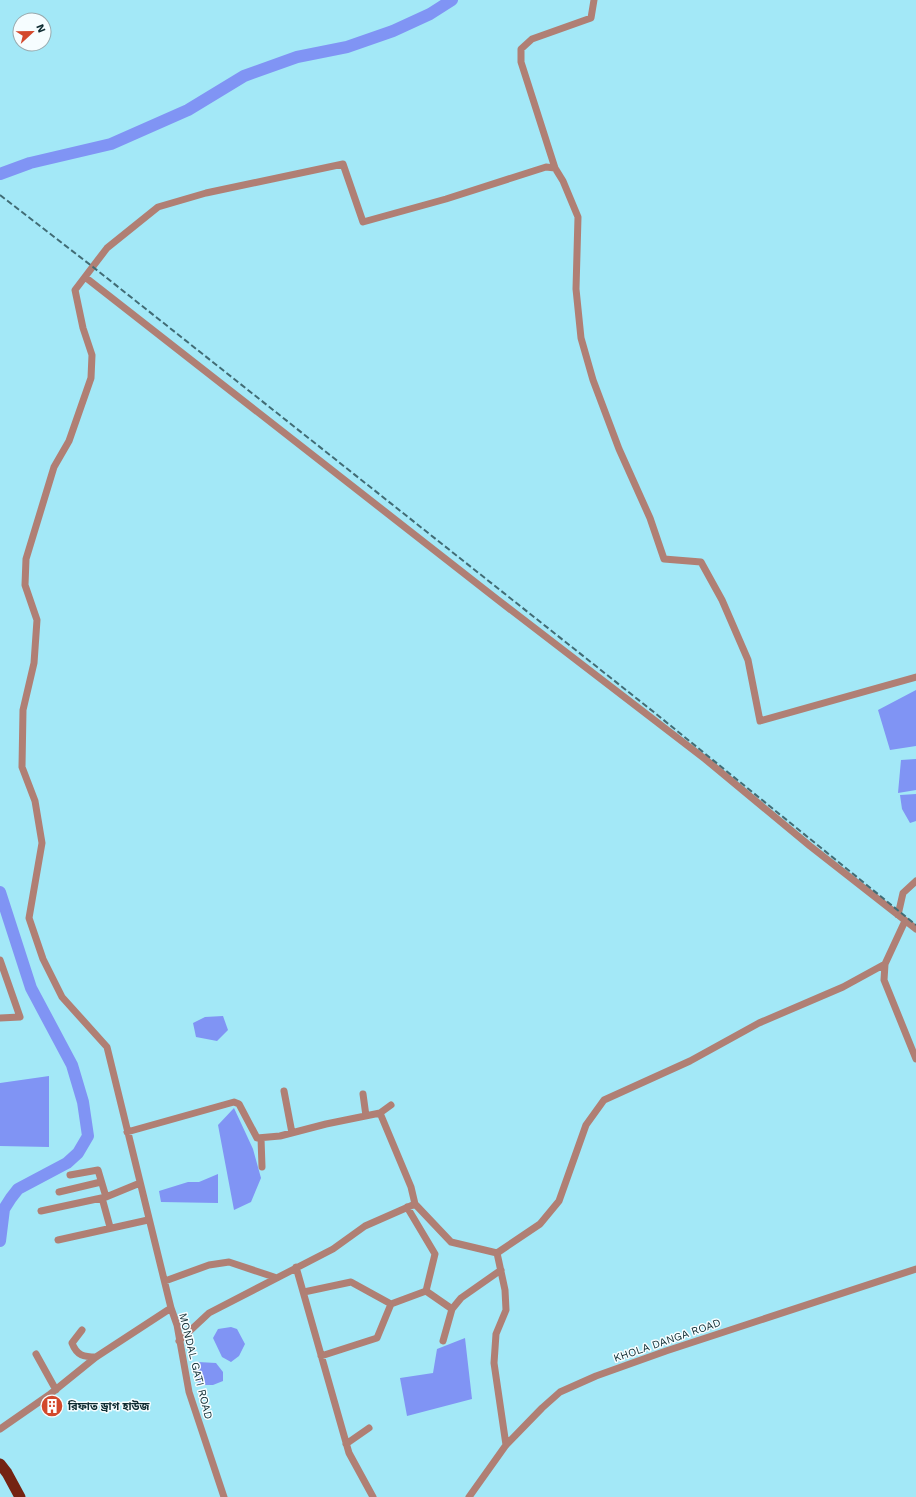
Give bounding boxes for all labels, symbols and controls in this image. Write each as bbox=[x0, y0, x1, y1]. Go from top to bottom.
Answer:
north arrow bbox=[12, 12, 52, 52]
text: N bbox=[33, 22, 48, 35]
street label: MONDAL GATI ROAD bbox=[176, 1312, 215, 1421]
street label: KHOLA DANGA ROAD bbox=[612, 1316, 723, 1365]
building icon: রিফাত ড্রাগ হাউজ bbox=[39, 1393, 65, 1419]
place label: রিফাত ড্রাগ হাউজ bbox=[67, 1400, 150, 1413]

